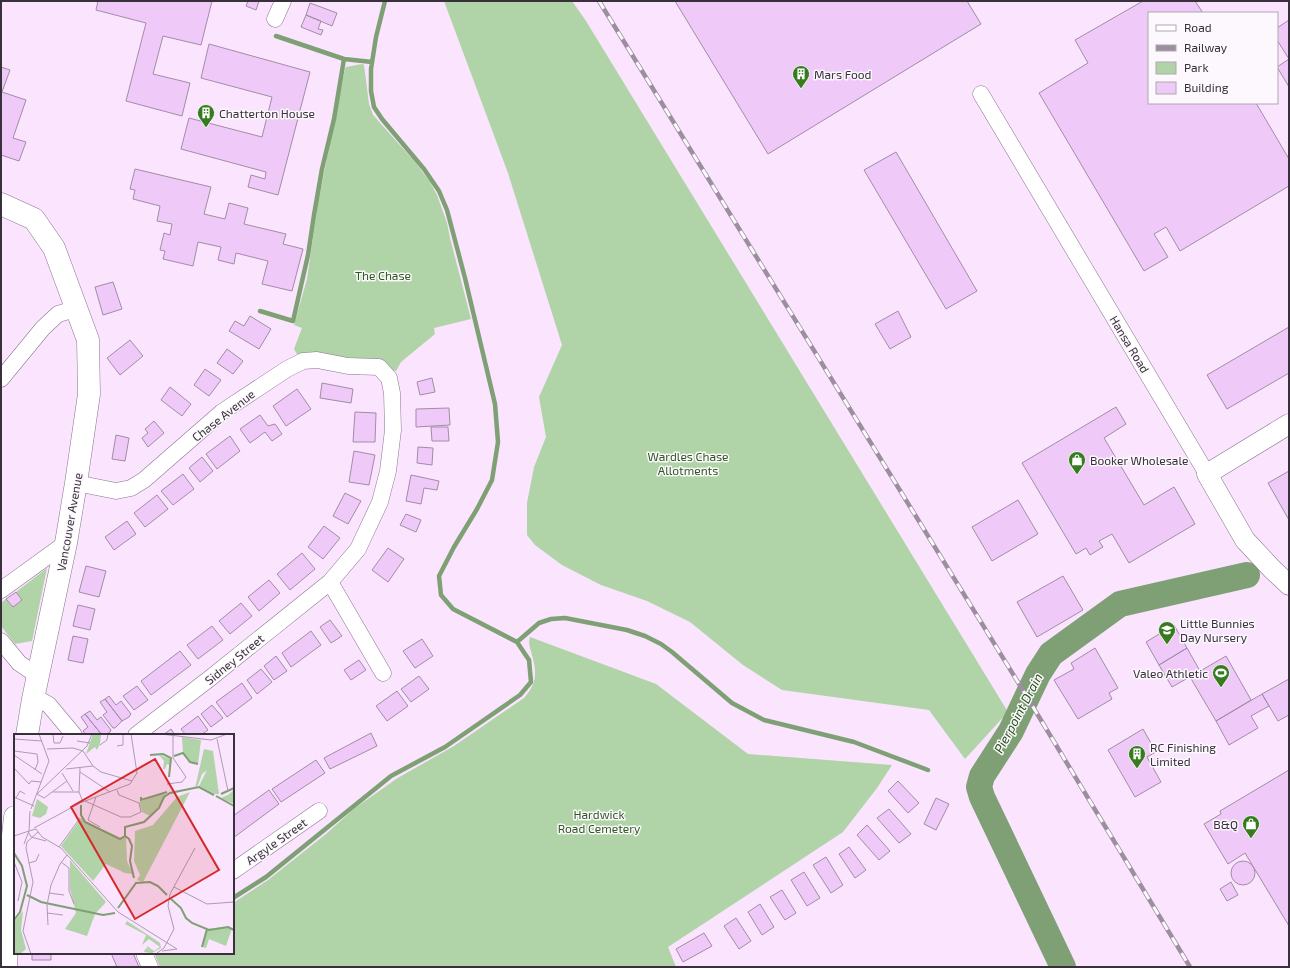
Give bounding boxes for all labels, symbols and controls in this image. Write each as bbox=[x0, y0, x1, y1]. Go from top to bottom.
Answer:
legend bbox=[1148, 12, 1278, 104]
text: Road bbox=[1184, 20, 1212, 34]
text: Railway bbox=[1184, 40, 1228, 54]
text: Park bbox=[1184, 60, 1209, 74]
building icon: Mars Food bbox=[791, 64, 811, 89]
place label: Mars Food bbox=[814, 67, 871, 81]
text: Building bbox=[1184, 80, 1229, 94]
building icon: Chatterton House bbox=[196, 103, 216, 128]
place label: Chatterton House bbox=[219, 106, 315, 120]
park label: The Chase bbox=[355, 268, 411, 282]
street label: Hansa Road bbox=[1107, 313, 1153, 375]
street label: Chase Avenue bbox=[189, 386, 257, 444]
park label: Wardles Chase Allotments bbox=[647, 449, 729, 477]
shop icon: Booker Wholesale bbox=[1067, 450, 1087, 475]
place label: Booker Wholesale bbox=[1090, 453, 1188, 467]
street label: Vancouver Avenue bbox=[53, 472, 85, 572]
place label: Little Bunnies Day Nursery bbox=[1180, 616, 1255, 644]
school or university icon: Little Bunnies Day Nursery bbox=[1157, 620, 1177, 645]
street label: Sidney Street bbox=[202, 631, 267, 687]
sports icon: Valeo Athletic bbox=[1211, 663, 1231, 688]
place label: Valeo Athletic bbox=[1133, 666, 1208, 680]
water label: Pierpoint Drain bbox=[990, 670, 1046, 756]
inset map bbox=[14, 734, 234, 954]
place label: RC Finishing Limited bbox=[1150, 740, 1216, 768]
building icon: RC Finishing Limited bbox=[1127, 744, 1147, 769]
park label: Hardwick Road Cemetery bbox=[558, 807, 641, 835]
shop icon: B&Q bbox=[1241, 814, 1261, 839]
street label: Argyle Street bbox=[243, 815, 310, 867]
place label: B&Q bbox=[1213, 817, 1238, 832]

